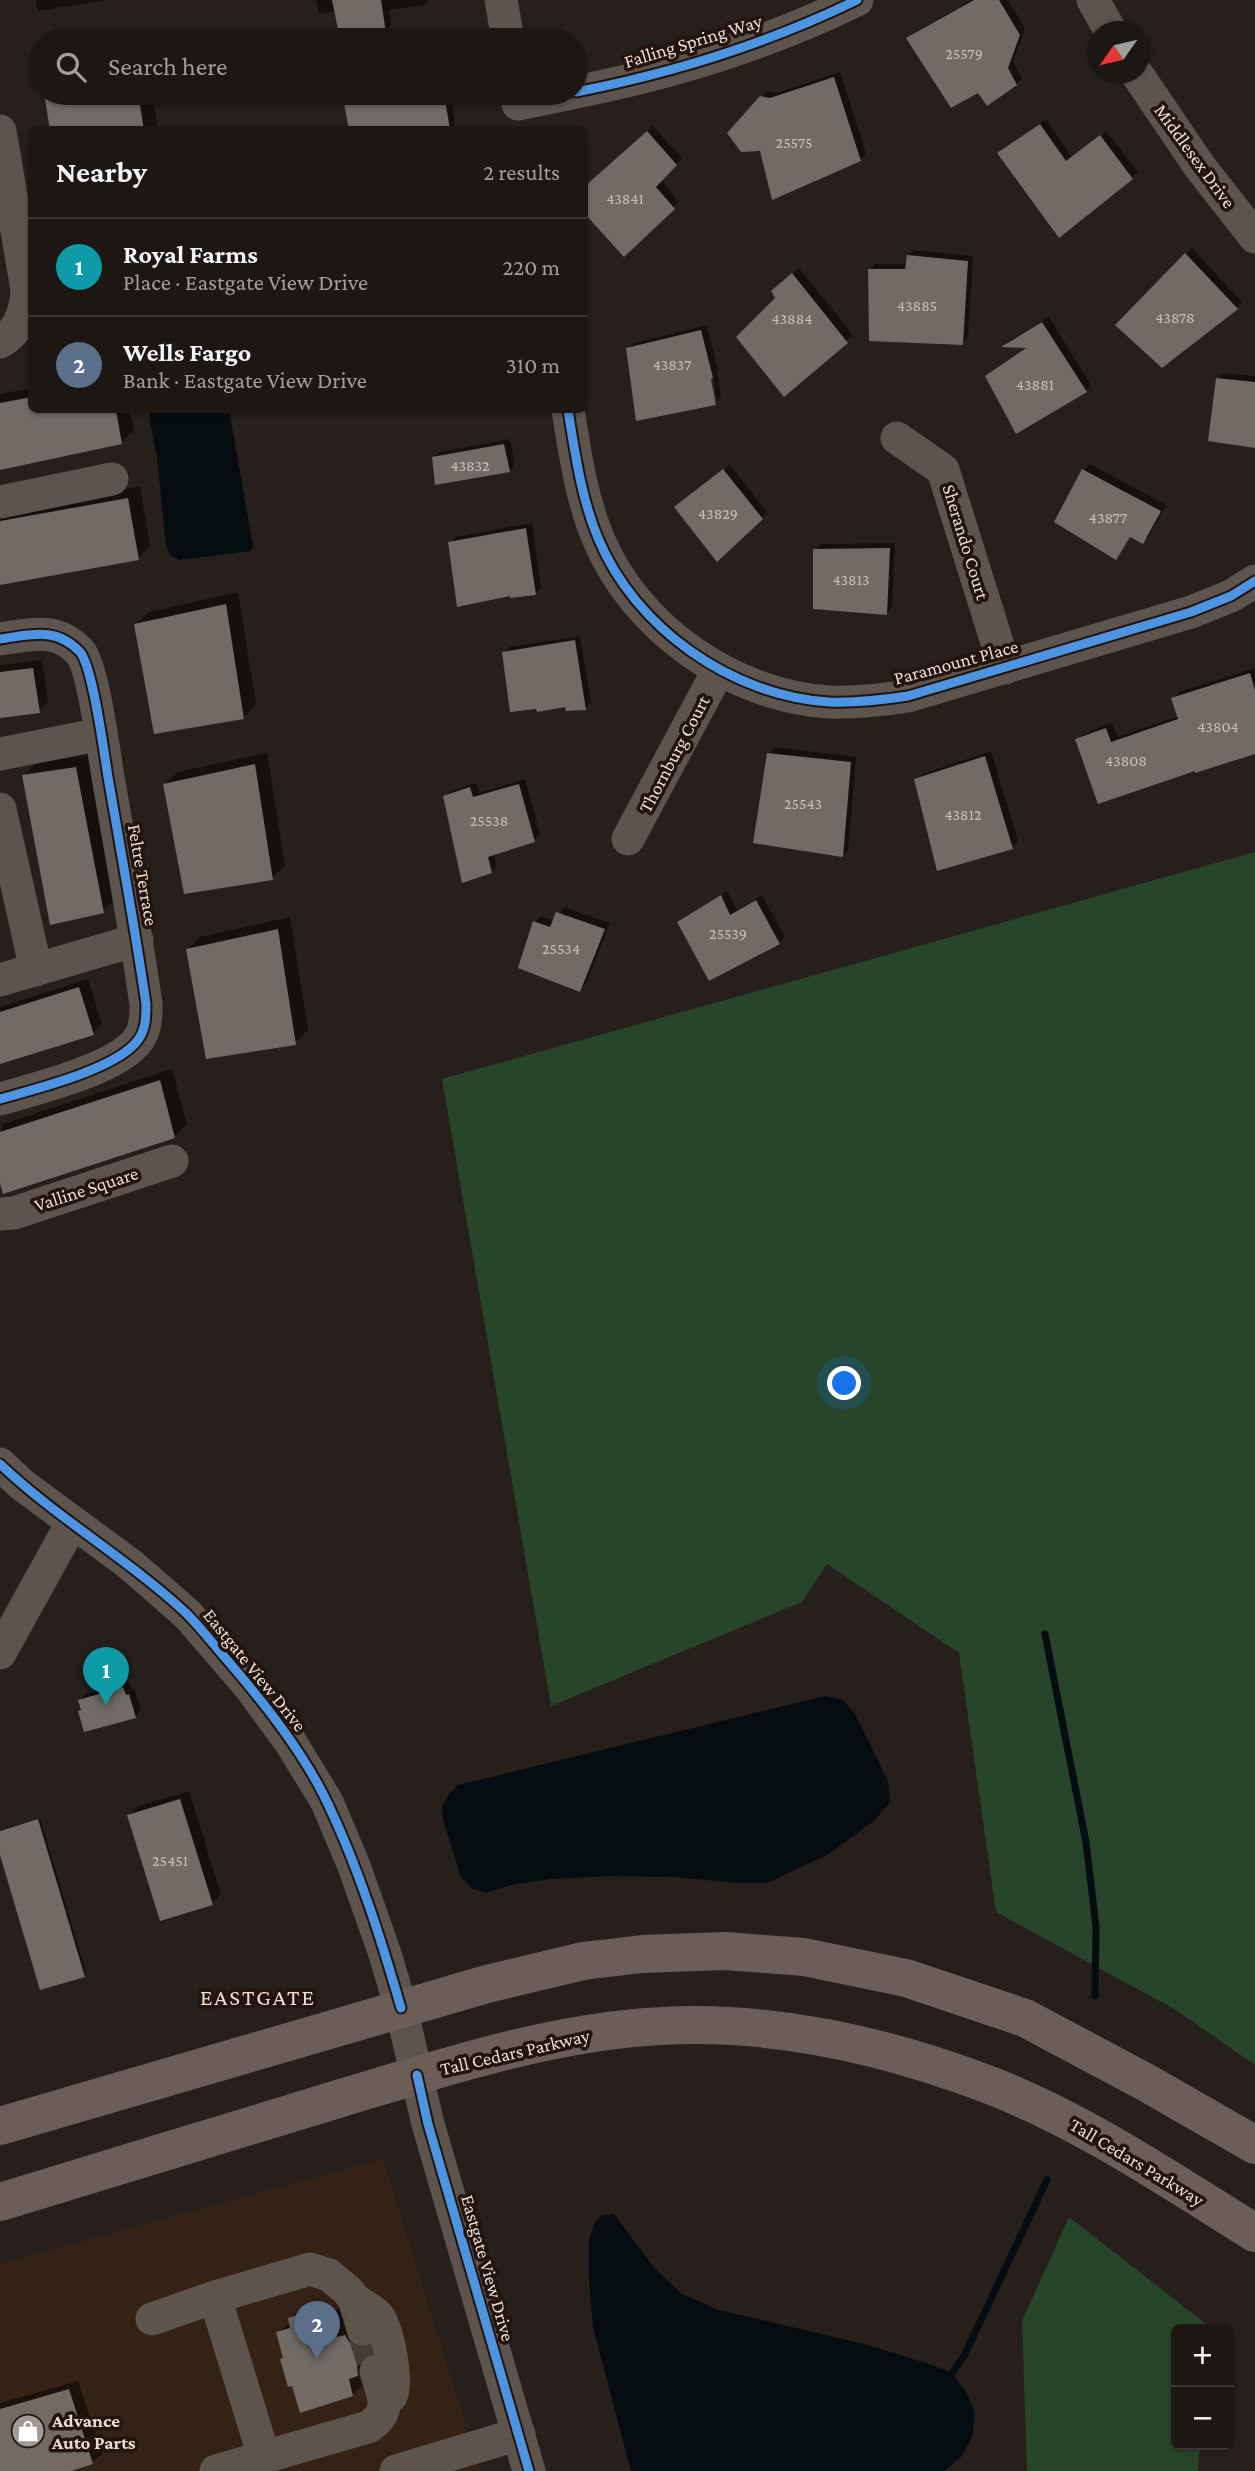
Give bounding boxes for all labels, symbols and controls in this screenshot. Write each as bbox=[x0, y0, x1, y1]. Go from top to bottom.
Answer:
street label: Falling Spring Way bbox=[621, 10, 765, 72]
north arrow bbox=[1087, 21, 1150, 84]
search box bbox=[28, 28, 588, 105]
house number: 25579 bbox=[945, 45, 983, 62]
icon: search bbox=[52, 48, 90, 86]
text: Search here bbox=[108, 52, 227, 81]
street label: Middlesex Drive bbox=[1150, 100, 1240, 212]
house number: 25575 bbox=[776, 134, 812, 151]
text: Nearby bbox=[56, 155, 147, 188]
text: 2 results bbox=[483, 159, 560, 185]
house number: 43841 bbox=[606, 190, 644, 207]
text: Royal Farms bbox=[123, 240, 258, 269]
text: 1 bbox=[75, 254, 83, 280]
text: 220 m bbox=[502, 254, 560, 280]
text: Place · Eastgate View Drive bbox=[123, 269, 368, 295]
house number: 43885 bbox=[897, 297, 937, 314]
house number: 43878 bbox=[1155, 309, 1195, 326]
house number: 43884 bbox=[772, 310, 813, 327]
text: Wells Fargo bbox=[123, 338, 251, 367]
text: 2 bbox=[73, 352, 85, 378]
text: 310 m bbox=[506, 352, 560, 378]
house number: 43837 bbox=[653, 356, 692, 373]
text: Bank · Eastgate View Drive bbox=[123, 367, 367, 393]
house number: 43881 bbox=[1016, 376, 1054, 393]
house number: 43832 bbox=[450, 457, 490, 474]
street label: Sherando Court bbox=[938, 482, 994, 603]
house number: 43829 bbox=[698, 505, 738, 522]
house number: 43877 bbox=[1089, 509, 1128, 526]
house number: 43813 bbox=[832, 571, 870, 588]
street label: Paramount Place bbox=[892, 635, 1020, 689]
street label: Thornburg Court bbox=[634, 691, 714, 816]
house number: 43804 bbox=[1197, 718, 1239, 735]
house number: 43808 bbox=[1105, 752, 1147, 769]
house number: 25543 bbox=[784, 795, 822, 812]
house number: 43812 bbox=[944, 806, 982, 823]
house number: 25538 bbox=[470, 812, 508, 829]
street label: Feltre Terrace bbox=[124, 823, 162, 927]
house number: 25539 bbox=[709, 925, 747, 942]
house number: 25534 bbox=[542, 940, 580, 957]
street label: Valline Square bbox=[31, 1162, 141, 1216]
your location bbox=[827, 1366, 861, 1400]
street label: Eastgate View Drive bbox=[199, 1605, 311, 1735]
pin: 1 bbox=[83, 1647, 129, 1705]
house number: 25451 bbox=[152, 1852, 188, 1869]
district label: EASTGATE bbox=[200, 1984, 316, 2010]
street label: Tall Cedars Parkway bbox=[438, 2025, 592, 2079]
street label: Tall Cedars Parkway bbox=[1066, 2114, 1208, 2210]
street label: Eastgate View Drive bbox=[457, 2192, 519, 2344]
pin: 2 bbox=[294, 2301, 340, 2359]
map controls bbox=[1171, 2324, 1234, 2450]
button: + bbox=[1171, 2324, 1234, 2387]
button: − bbox=[1171, 2387, 1234, 2450]
place label: Advance Auto Parts bbox=[51, 2410, 136, 2453]
shop icon: Advance Auto Parts bbox=[9, 2412, 47, 2450]

